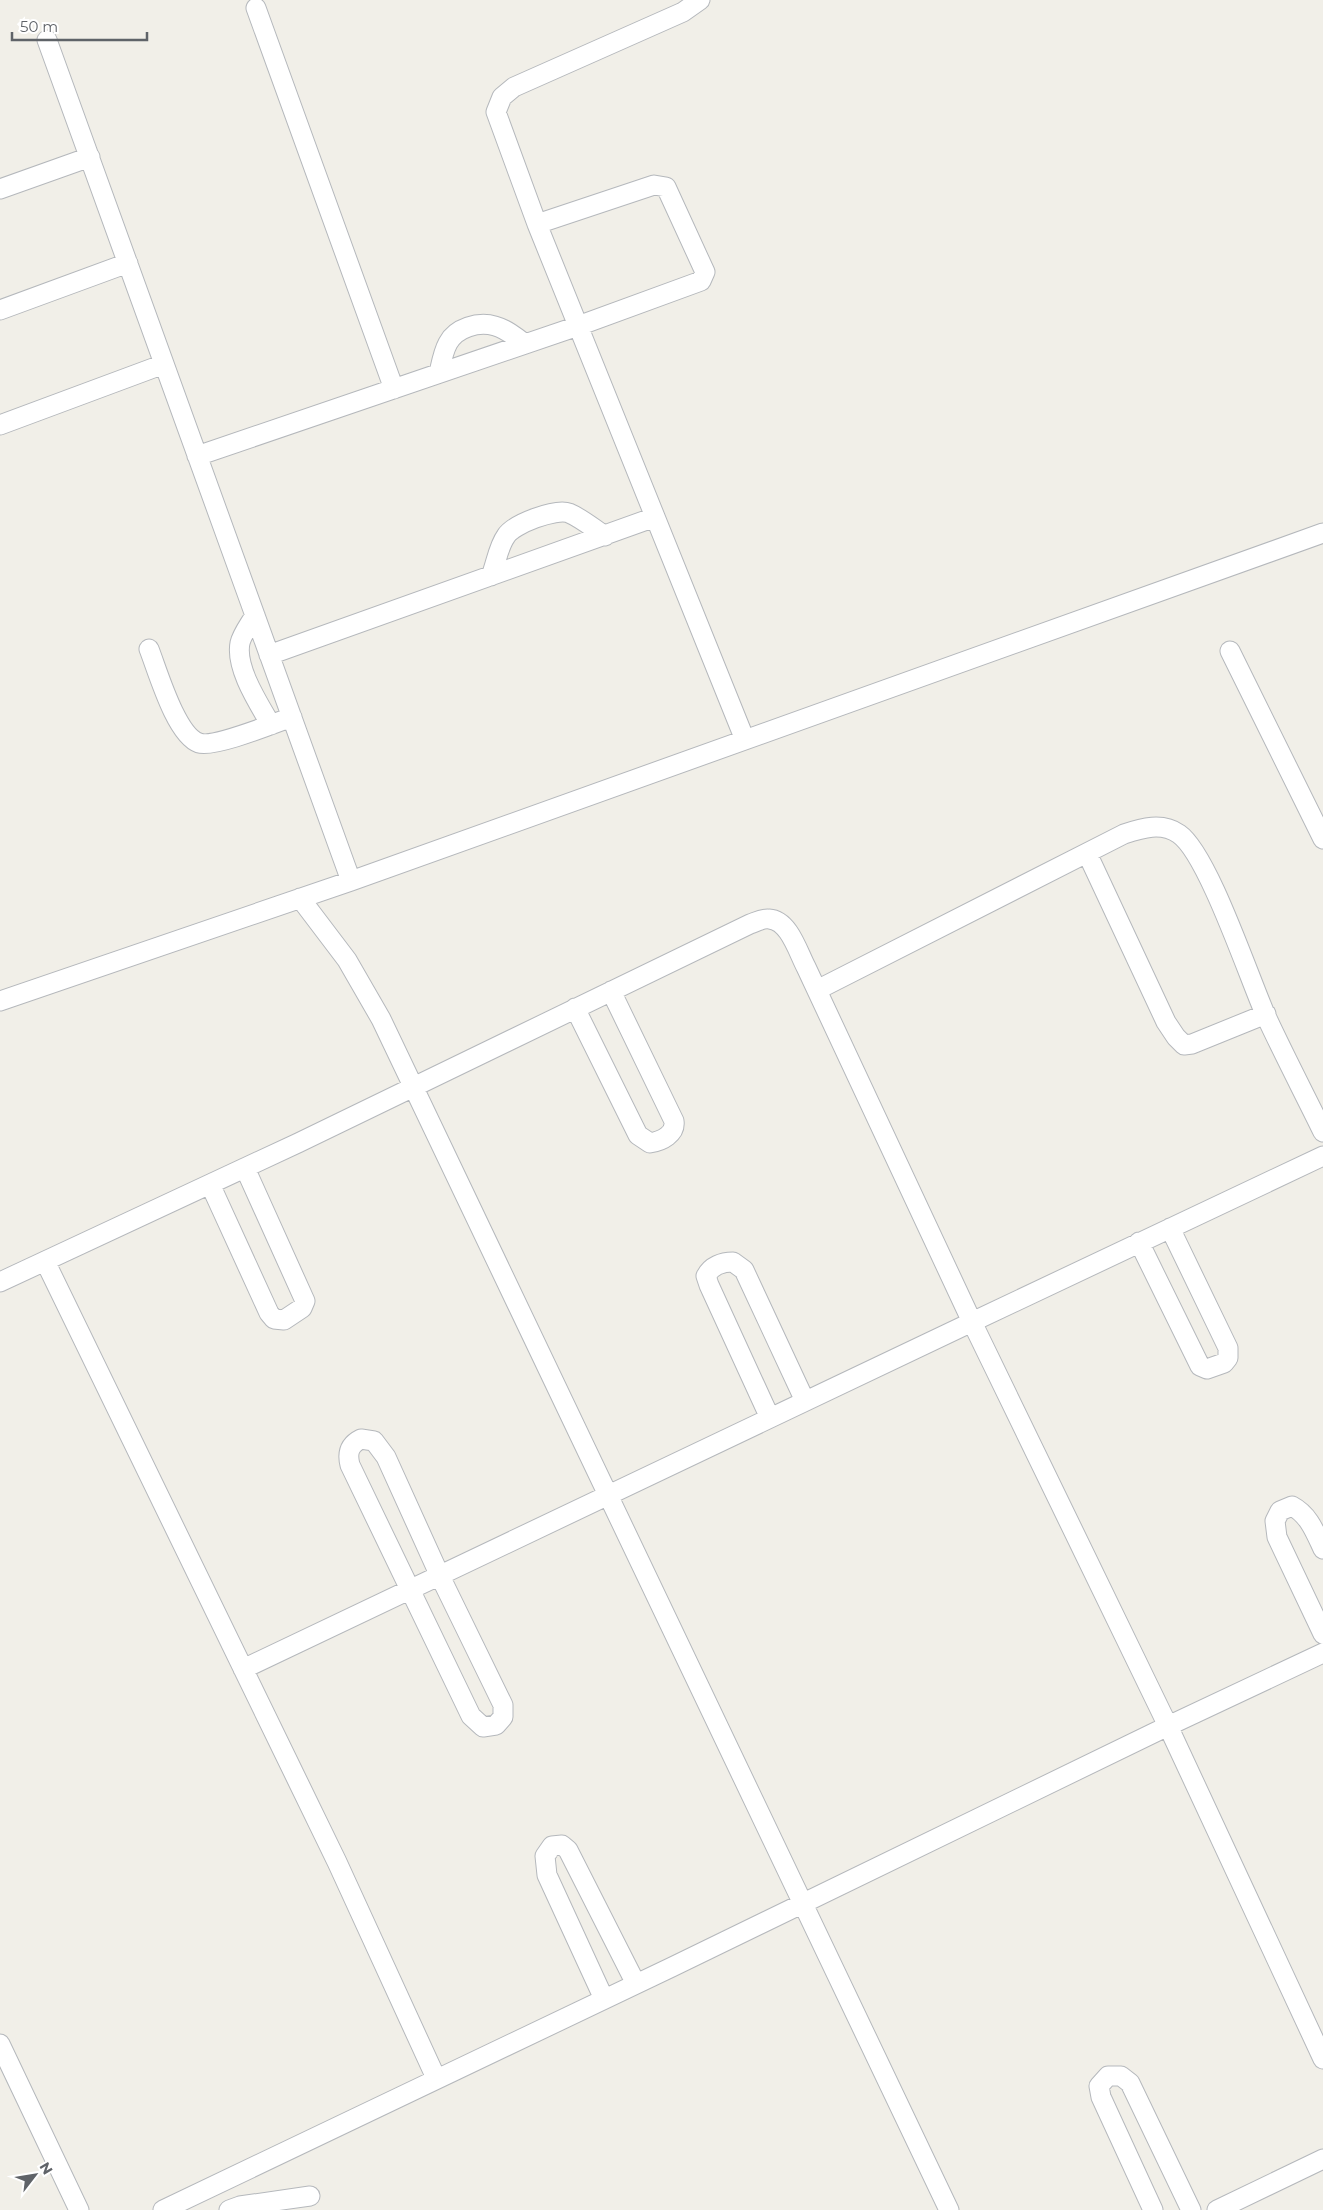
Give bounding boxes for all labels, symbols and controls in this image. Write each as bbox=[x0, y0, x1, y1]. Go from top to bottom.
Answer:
scale bar bbox=[12, 10, 148, 42]
text: 50 m bbox=[20, 17, 58, 36]
north arrow bbox=[10, 2150, 60, 2200]
text: N bbox=[36, 2159, 57, 2178]

